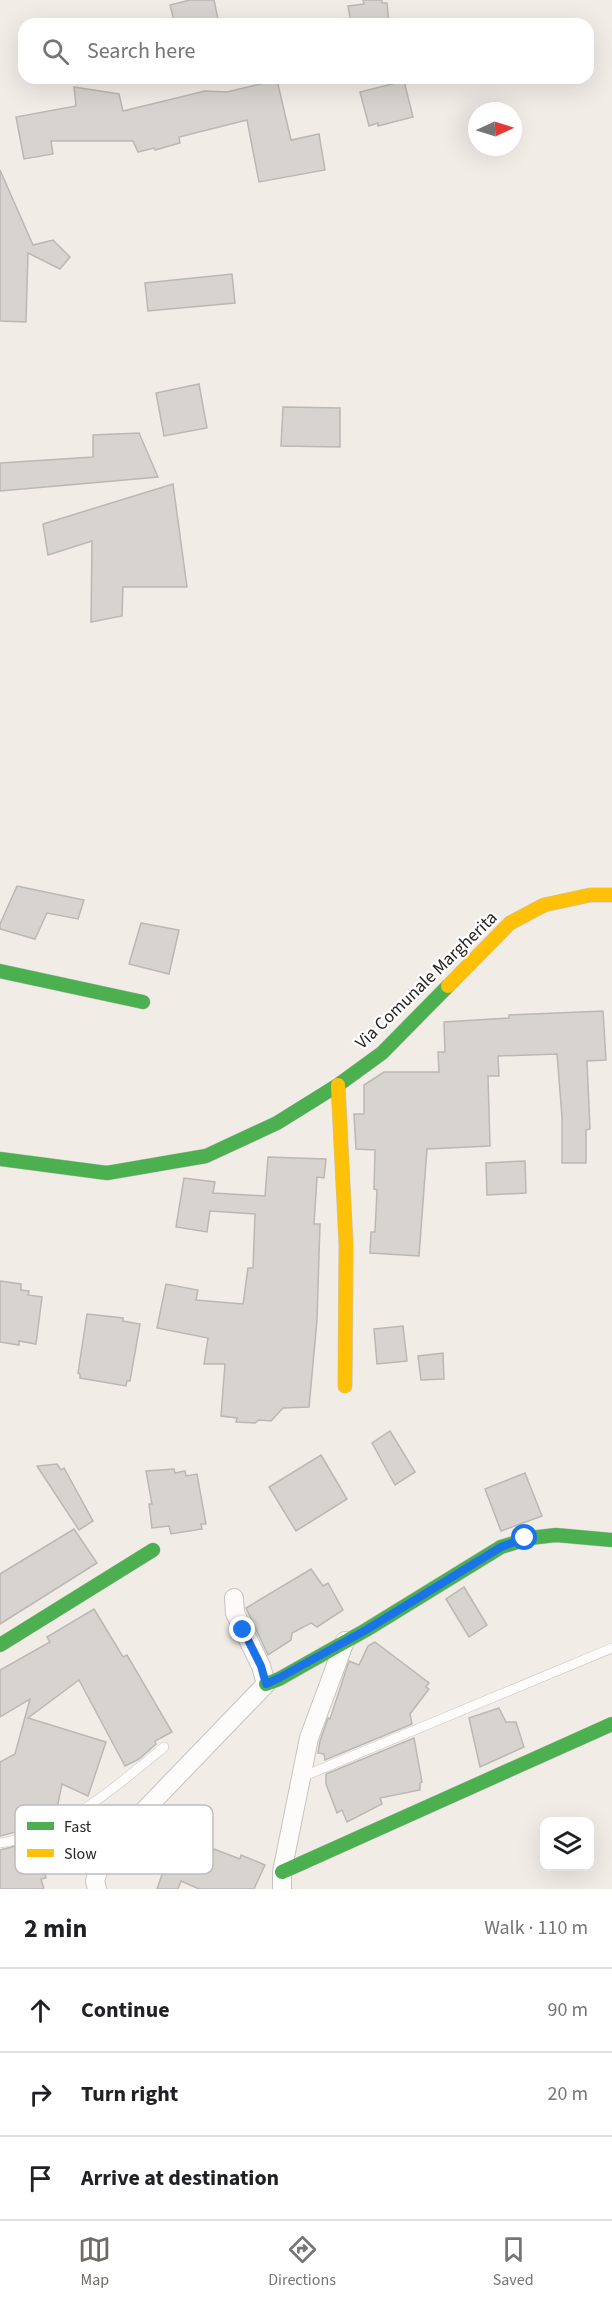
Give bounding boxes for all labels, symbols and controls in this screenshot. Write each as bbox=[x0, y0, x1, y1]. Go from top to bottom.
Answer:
search box bbox=[18, 18, 594, 84]
icon: search bbox=[39, 35, 72, 68]
text: Search here bbox=[87, 35, 195, 67]
north arrow bbox=[468, 102, 522, 156]
street label: Via Comunale Margherita bbox=[350, 906, 503, 1055]
route start bbox=[511, 1524, 537, 1550]
route end bbox=[229, 1616, 255, 1642]
legend bbox=[15, 1805, 213, 1874]
text: Fast bbox=[64, 1816, 92, 1838]
map controls bbox=[540, 1817, 594, 1871]
button: layers bbox=[540, 1817, 594, 1871]
text: Slow bbox=[64, 1843, 97, 1865]
text: 2 min bbox=[24, 1910, 87, 1947]
text: Walk · 110 m bbox=[484, 1914, 588, 1942]
icon: ahead bbox=[24, 1994, 57, 2027]
text: Continue bbox=[81, 1994, 170, 2026]
text: 90 m bbox=[548, 1996, 588, 2024]
icon: right bbox=[24, 2078, 57, 2111]
text: Turn right bbox=[81, 2078, 178, 2110]
text: 20 m bbox=[548, 2080, 588, 2108]
icon: arrive bbox=[24, 2162, 57, 2195]
text: Arrive at destination bbox=[81, 2162, 279, 2194]
tab: Map bbox=[78, 2233, 111, 2291]
tab: Directions bbox=[268, 2233, 336, 2291]
tab: Saved bbox=[493, 2233, 534, 2291]

